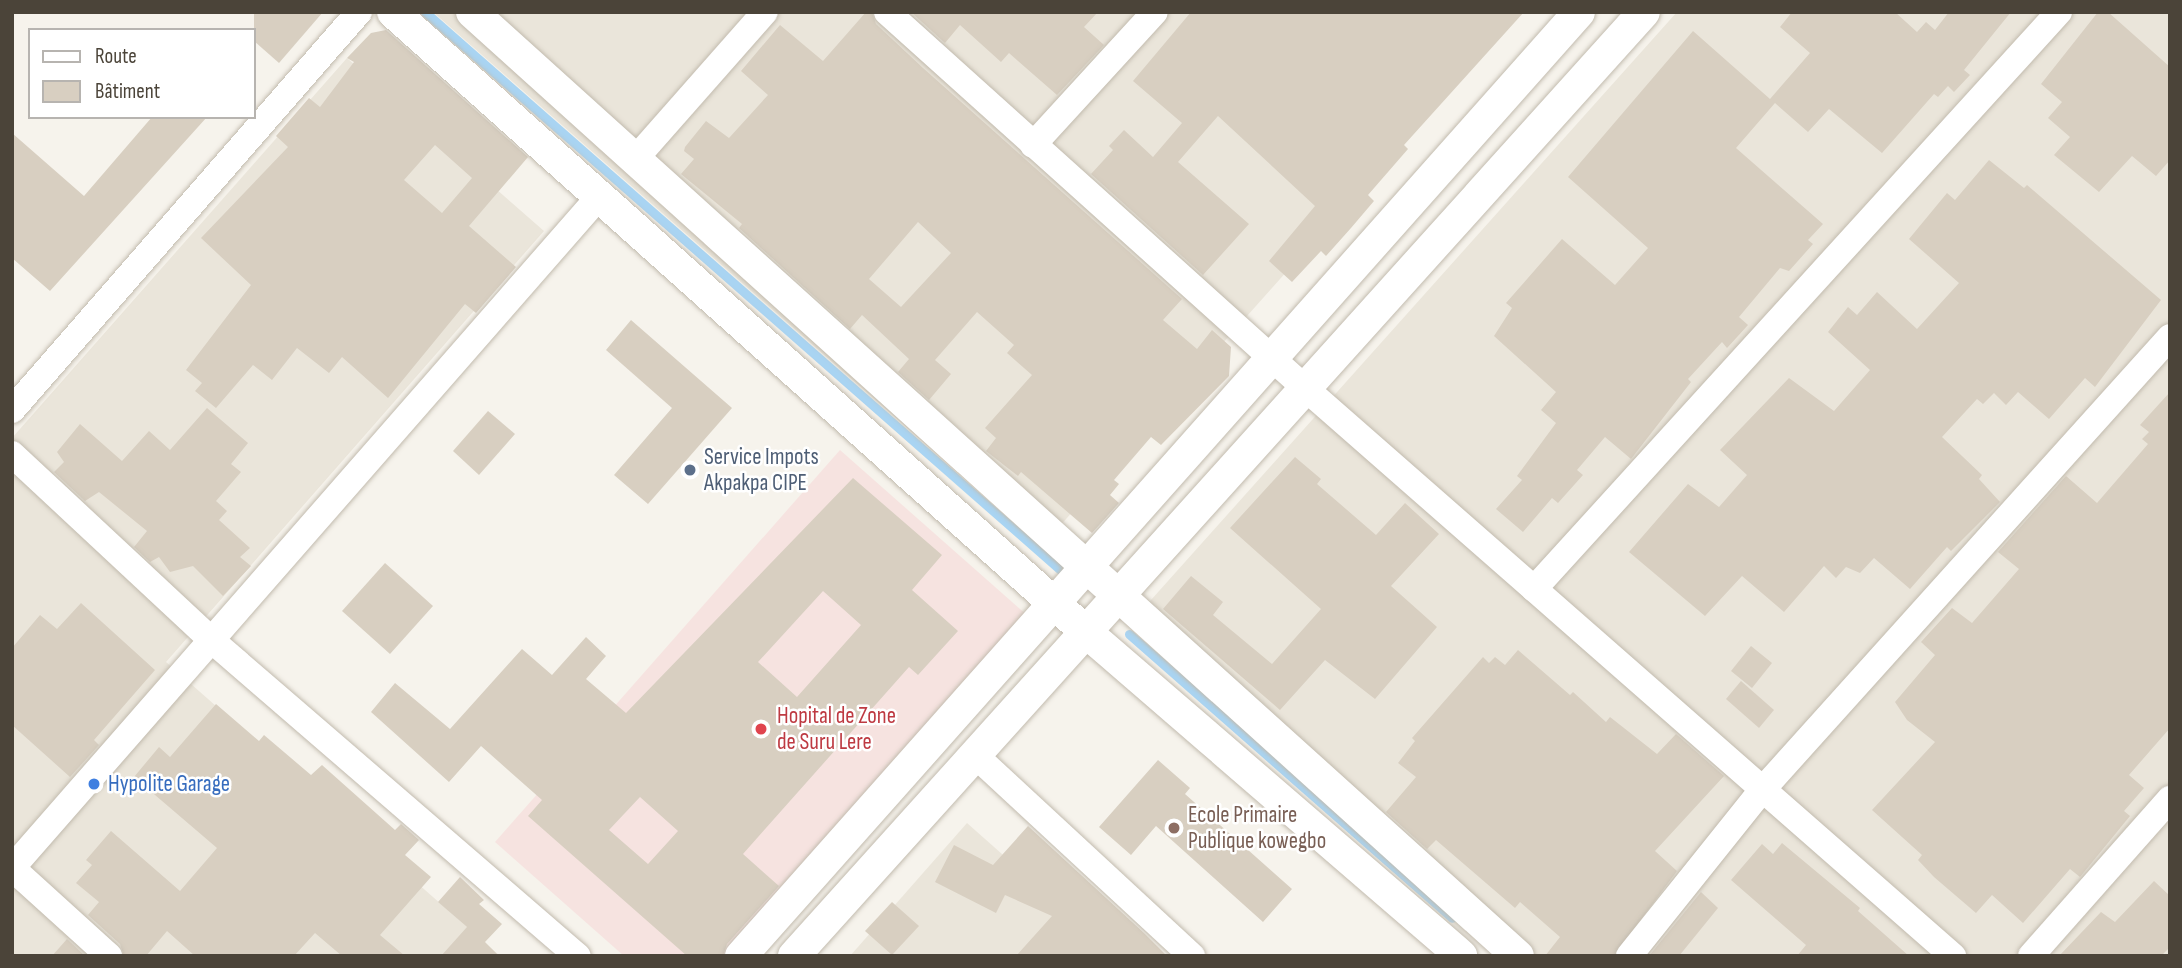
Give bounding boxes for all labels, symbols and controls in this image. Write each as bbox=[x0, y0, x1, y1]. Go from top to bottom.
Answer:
legend bbox=[28, 28, 256, 119]
text: Route bbox=[95, 44, 137, 69]
text: Bâtiment bbox=[95, 79, 160, 104]
place label: Service Impots Akpakpa CIPE bbox=[704, 443, 819, 497]
marker: Service Impots Akpakpa CIPE bbox=[682, 462, 698, 478]
place label: Hopital de Zone de Suru Lere bbox=[777, 702, 896, 756]
marker: Hopital de Zone de Suru Lere bbox=[751, 719, 771, 739]
place label: Hypolite Garage bbox=[108, 770, 230, 798]
marker: Hypolite Garage bbox=[86, 776, 102, 792]
place label: Ecole Primaire Publique kowegbo bbox=[1188, 801, 1326, 855]
marker: Ecole Primaire Publique kowegbo bbox=[1166, 820, 1182, 836]

